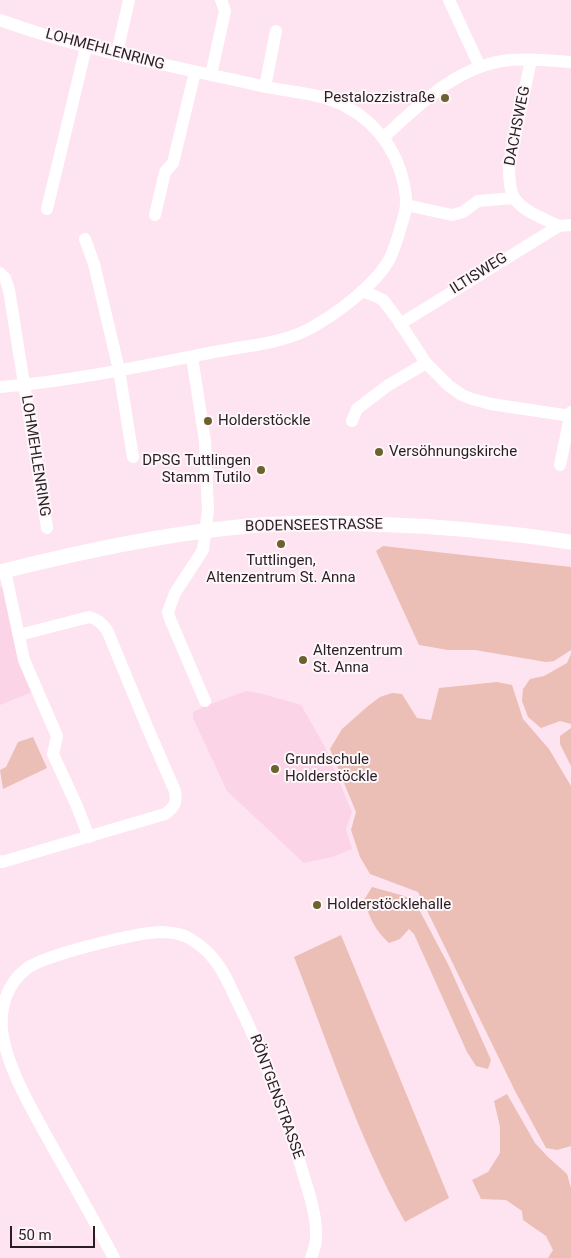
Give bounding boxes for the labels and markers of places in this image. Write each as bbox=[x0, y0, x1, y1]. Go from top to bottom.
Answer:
place label: Pestalozzistraße bbox=[324, 89, 435, 107]
marker: Pestalozzistraße bbox=[439, 92, 451, 104]
place label: Holderstöckle bbox=[218, 412, 311, 430]
marker: Holderstöckle bbox=[202, 415, 214, 427]
place label: Versöhnungskirche bbox=[389, 443, 517, 461]
marker: Versöhnungskirche bbox=[373, 446, 385, 458]
place label: DPSG Tuttlingen Stamm Tutilo bbox=[142, 452, 251, 487]
marker: DPSG Tuttlingen Stamm Tutilo bbox=[255, 464, 267, 476]
marker: Tuttlingen, Altenzentrum St. Anna bbox=[275, 538, 287, 550]
place label: Tuttlingen, Altenzentrum St. Anna bbox=[206, 552, 356, 587]
place label: Altenzentrum St. Anna bbox=[313, 642, 403, 677]
marker: Altenzentrum St. Anna bbox=[297, 654, 309, 666]
place label: Grundschule Holderstöckle bbox=[285, 751, 378, 786]
marker: Grundschule Holderstöckle bbox=[269, 763, 281, 775]
place label: Holderstöcklehalle bbox=[327, 896, 451, 914]
marker: Holderstöcklehalle bbox=[311, 899, 323, 911]

